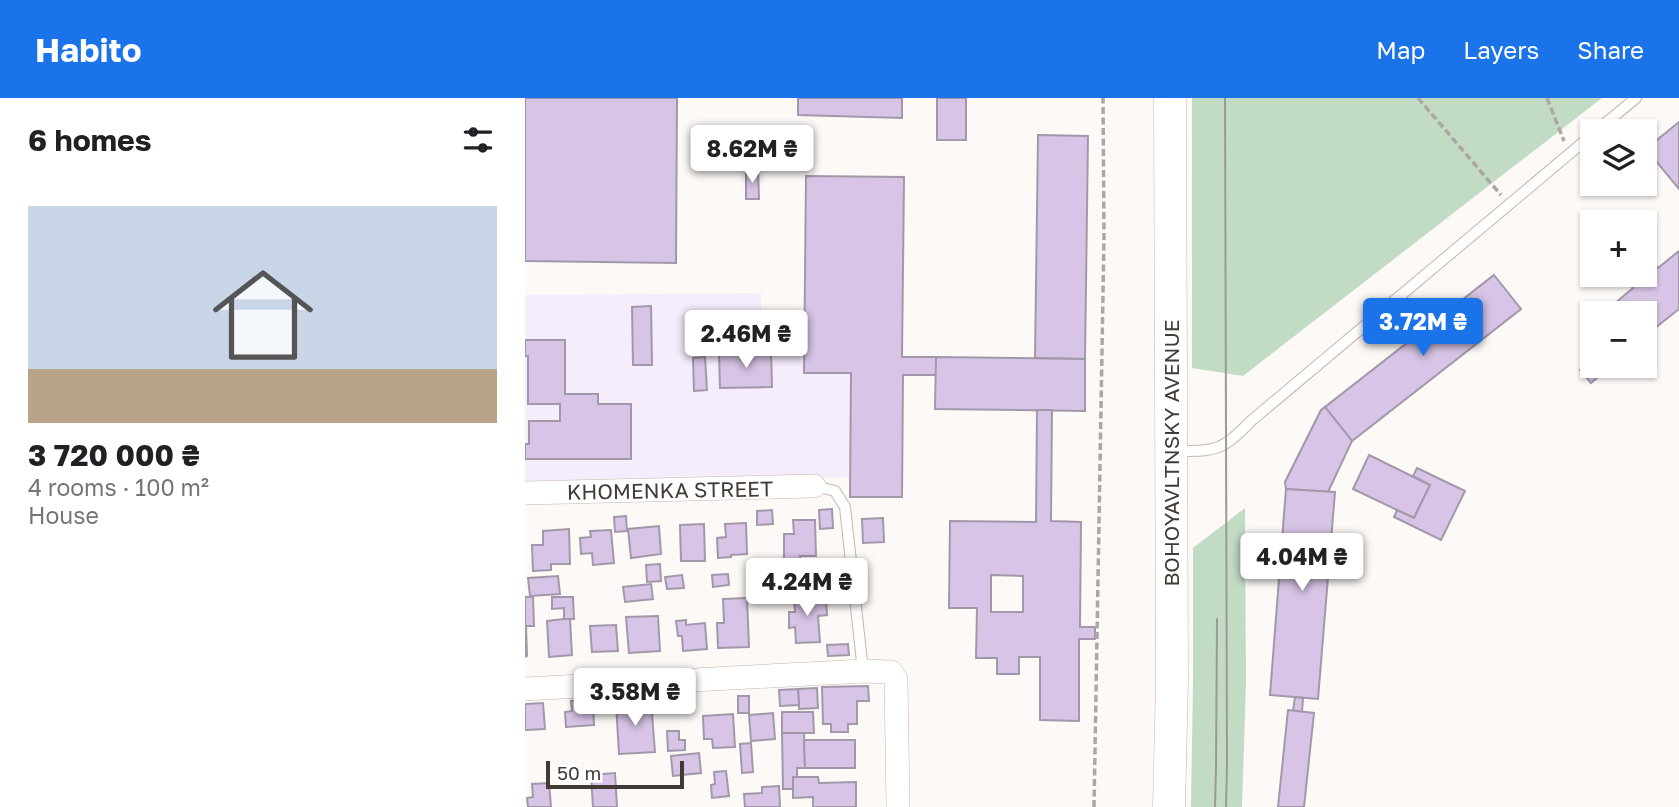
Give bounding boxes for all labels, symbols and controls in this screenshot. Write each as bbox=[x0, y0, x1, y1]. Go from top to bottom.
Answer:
text: Habito bbox=[35, 30, 142, 69]
text: Map bbox=[1376, 35, 1425, 64]
text: Layers bbox=[1463, 35, 1539, 64]
text: Share bbox=[1577, 35, 1644, 64]
map controls bbox=[1580, 119, 1657, 378]
button: layers bbox=[1580, 119, 1657, 196]
icon: filters bbox=[459, 121, 497, 159]
text: 6 homes bbox=[28, 122, 151, 158]
pin: 8.62M ₴ bbox=[687, 126, 817, 185]
text: 8.62M ₴ bbox=[707, 134, 797, 162]
button: + bbox=[1580, 210, 1657, 287]
icon: home bbox=[200, 252, 326, 378]
pin: 3.72M ₴ bbox=[1358, 299, 1488, 358]
button: − bbox=[1580, 301, 1657, 378]
text: 3.72M ₴ bbox=[1379, 307, 1467, 335]
pin: 2.46M ₴ bbox=[681, 310, 811, 370]
text: 2.46M ₴ bbox=[701, 319, 791, 347]
street label: BOHOYAVLTNSKY AVENUE bbox=[1158, 319, 1184, 587]
text: 3 720 000 ₴ bbox=[28, 437, 200, 473]
text: 4 rooms · 100 m² bbox=[28, 473, 209, 501]
street label: KHOMENKA STREET bbox=[567, 475, 773, 505]
text: House bbox=[28, 501, 99, 529]
pin: 4.04M ₴ bbox=[1237, 533, 1367, 593]
text: 4.04M ₴ bbox=[1256, 542, 1348, 570]
pin: 4.24M ₴ bbox=[742, 559, 872, 618]
text: 4.24M ₴ bbox=[762, 567, 852, 595]
pin: 3.58M ₴ bbox=[570, 668, 700, 728]
text: 3.58M ₴ bbox=[590, 677, 680, 705]
scale bar bbox=[546, 758, 684, 790]
text: 50 m bbox=[557, 761, 601, 784]

